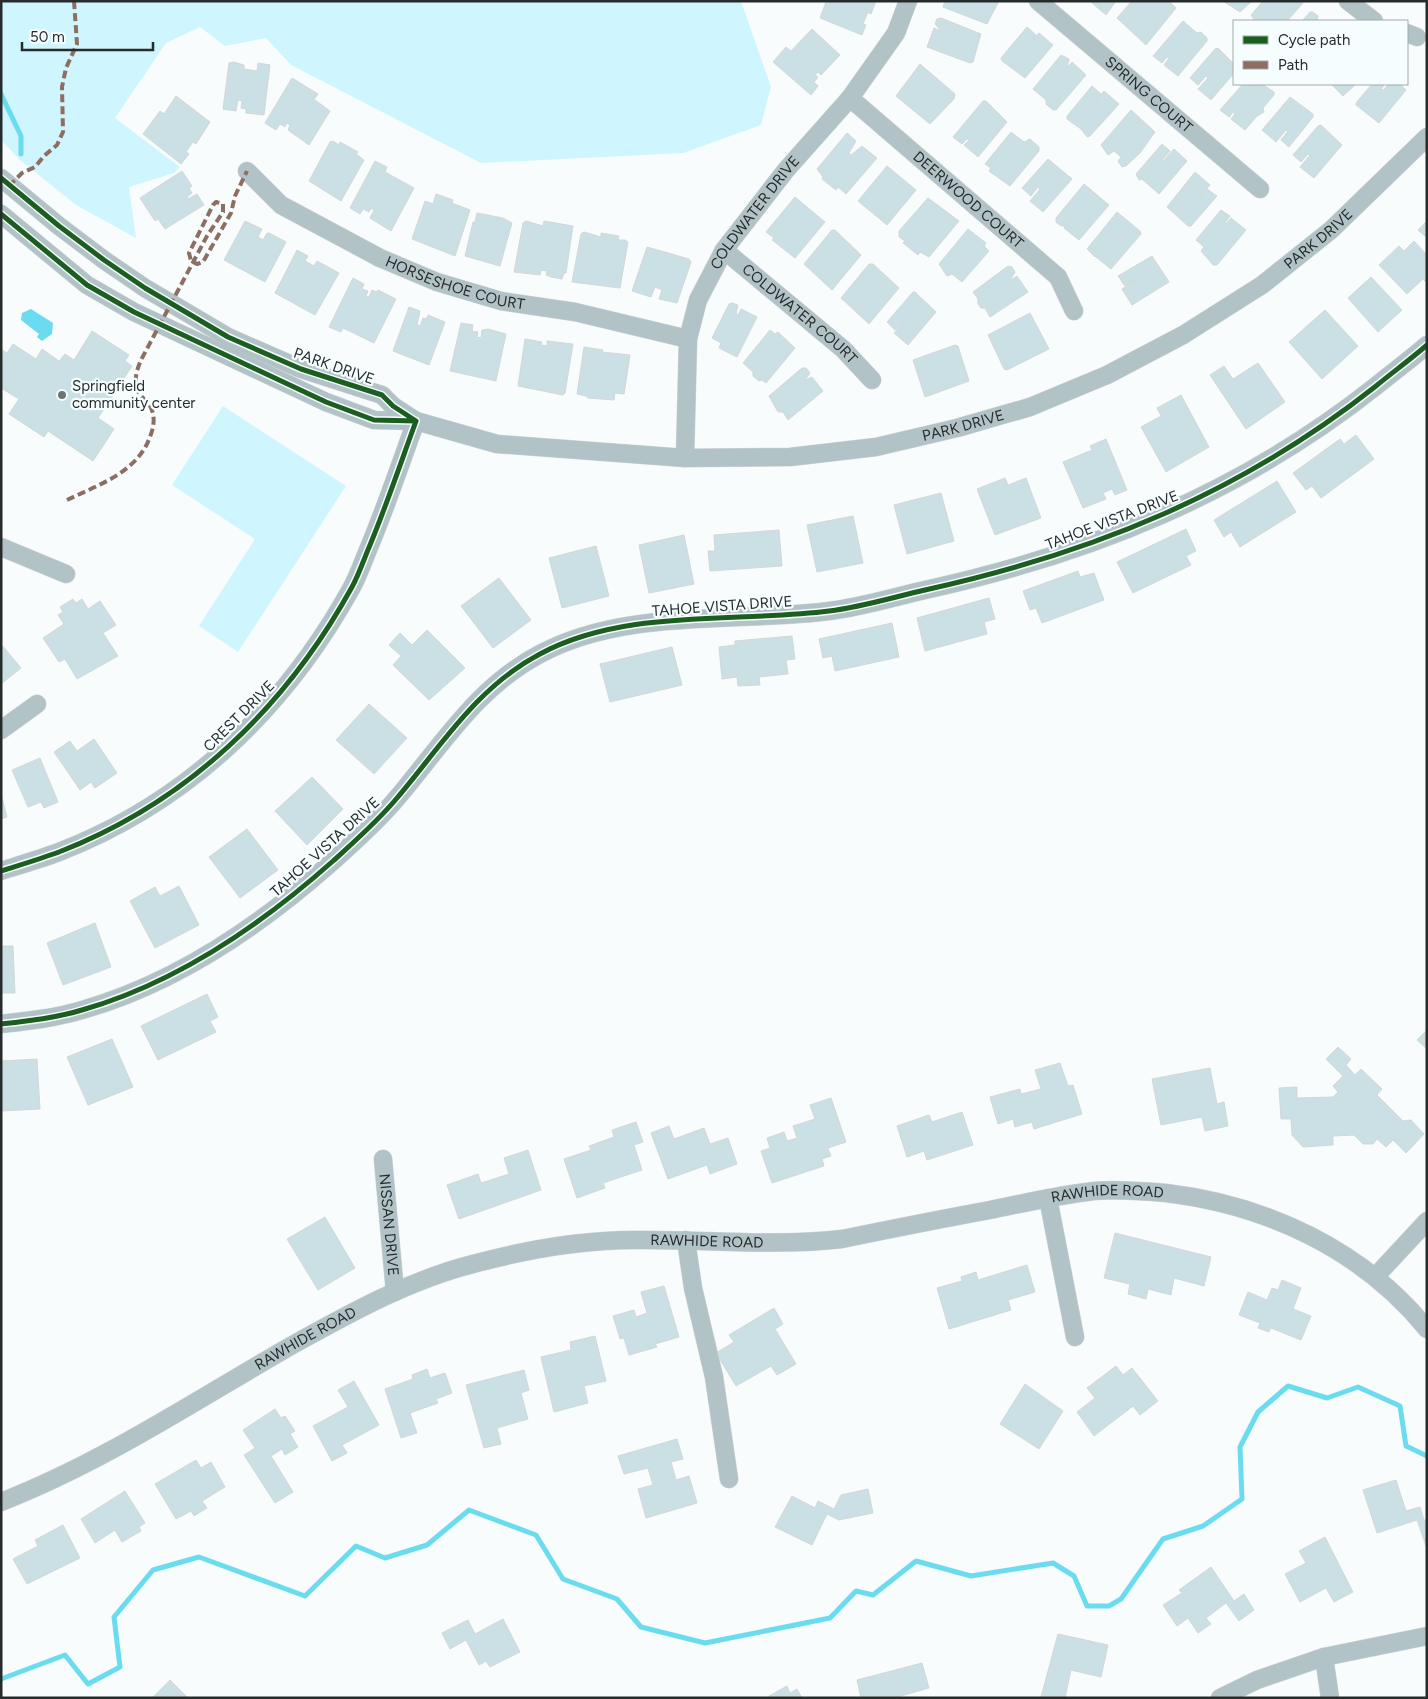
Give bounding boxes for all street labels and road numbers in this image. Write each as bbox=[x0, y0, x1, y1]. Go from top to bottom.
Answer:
street label: SPRING COURT bbox=[1101, 53, 1197, 137]
street label: DEERWOOD COURT bbox=[909, 147, 1028, 253]
street label: COLDWATER DRIVE bbox=[707, 152, 803, 272]
street label: PARK DRIVE bbox=[1280, 205, 1356, 273]
street label: HORSESHOE COURT bbox=[383, 252, 527, 314]
street label: COLDWATER COURT bbox=[738, 260, 862, 368]
street label: PARK DRIVE bbox=[291, 344, 377, 388]
street label: PARK DRIVE bbox=[920, 406, 1006, 445]
street label: TAHOE VISTA DRIVE bbox=[1043, 486, 1181, 554]
street label: TAHOE VISTA DRIVE bbox=[651, 592, 793, 620]
street label: CREST DRIVE bbox=[200, 677, 278, 755]
street label: TAHOE VISTA DRIVE bbox=[267, 793, 383, 901]
street label: NISSAN DRIVE bbox=[375, 1173, 403, 1277]
street label: RAWHIDE ROAD bbox=[1049, 1181, 1164, 1206]
street label: RAWHIDE ROAD bbox=[650, 1231, 764, 1252]
street label: RAWHIDE ROAD bbox=[252, 1303, 359, 1374]

